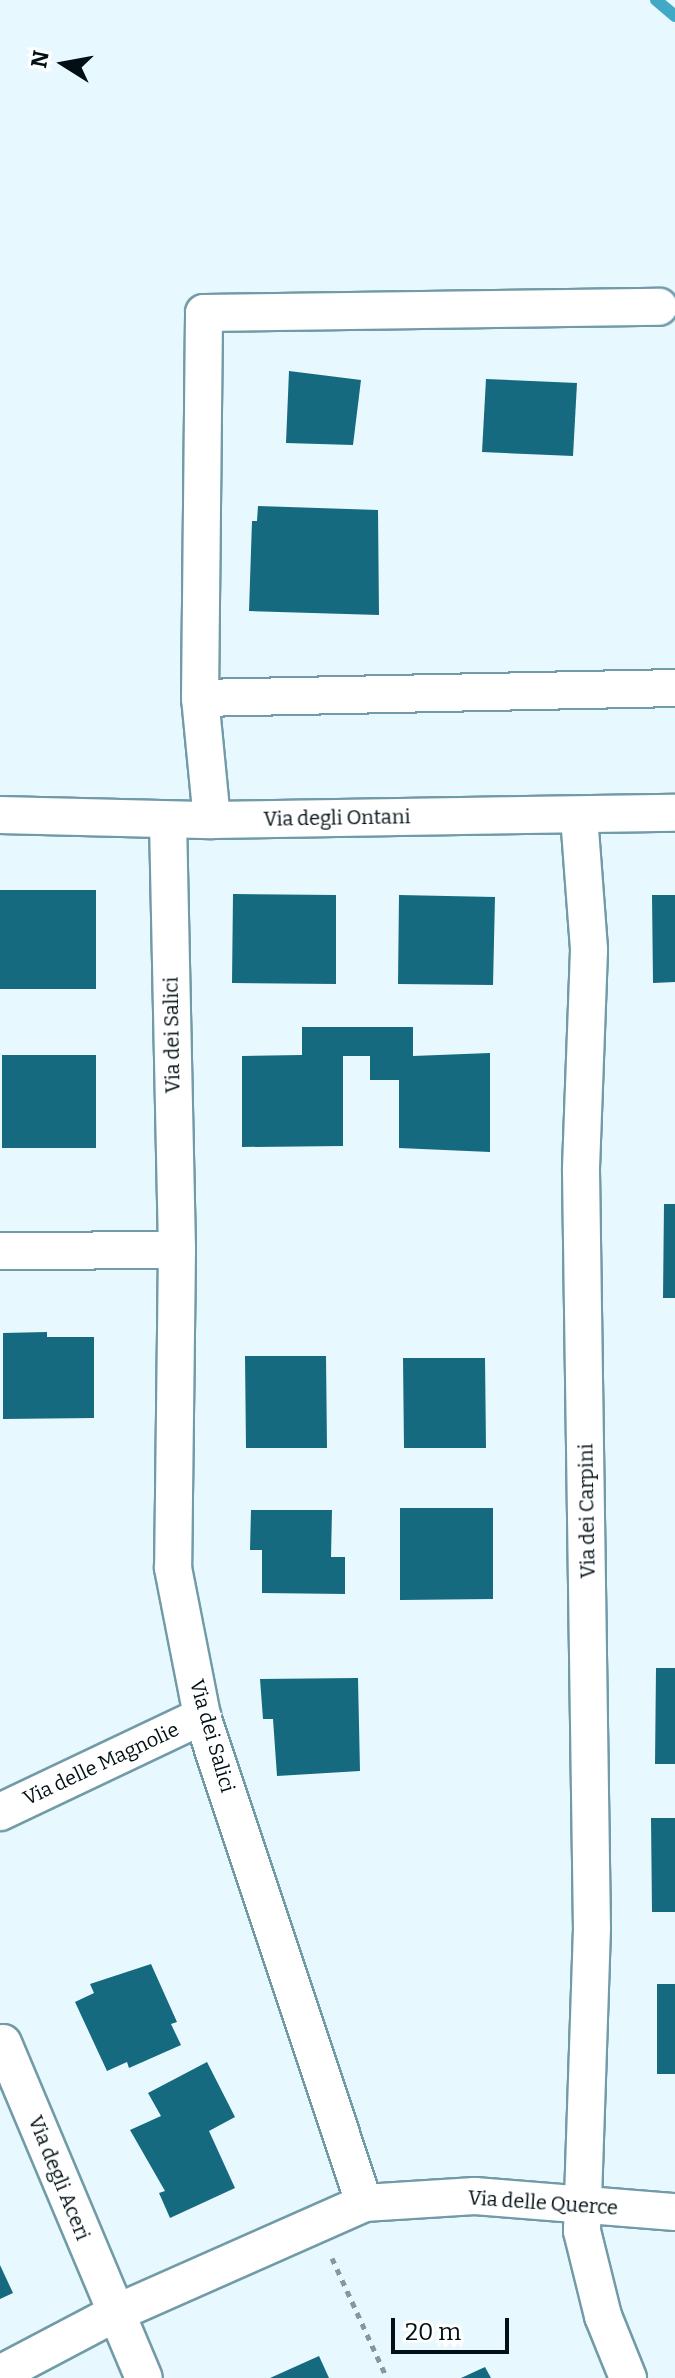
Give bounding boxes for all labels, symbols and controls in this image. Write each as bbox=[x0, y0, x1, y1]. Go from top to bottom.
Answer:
north arrow bbox=[24, 24, 104, 104]
text: N bbox=[25, 48, 55, 70]
street label: Via degli Ontani bbox=[263, 805, 411, 831]
street label: Via dei Salici bbox=[159, 977, 185, 1093]
street label: Via dei Carpini bbox=[574, 1443, 600, 1579]
street label: Via dei Salici bbox=[184, 1677, 240, 1795]
street label: Via delle Magnolie bbox=[19, 1717, 183, 1811]
street label: Via degli Aceri bbox=[23, 2112, 95, 2244]
street label: Via delle Querce bbox=[467, 2186, 619, 2220]
scale bar bbox=[395, 2302, 513, 2352]
text: 20 m bbox=[405, 2318, 461, 2346]

